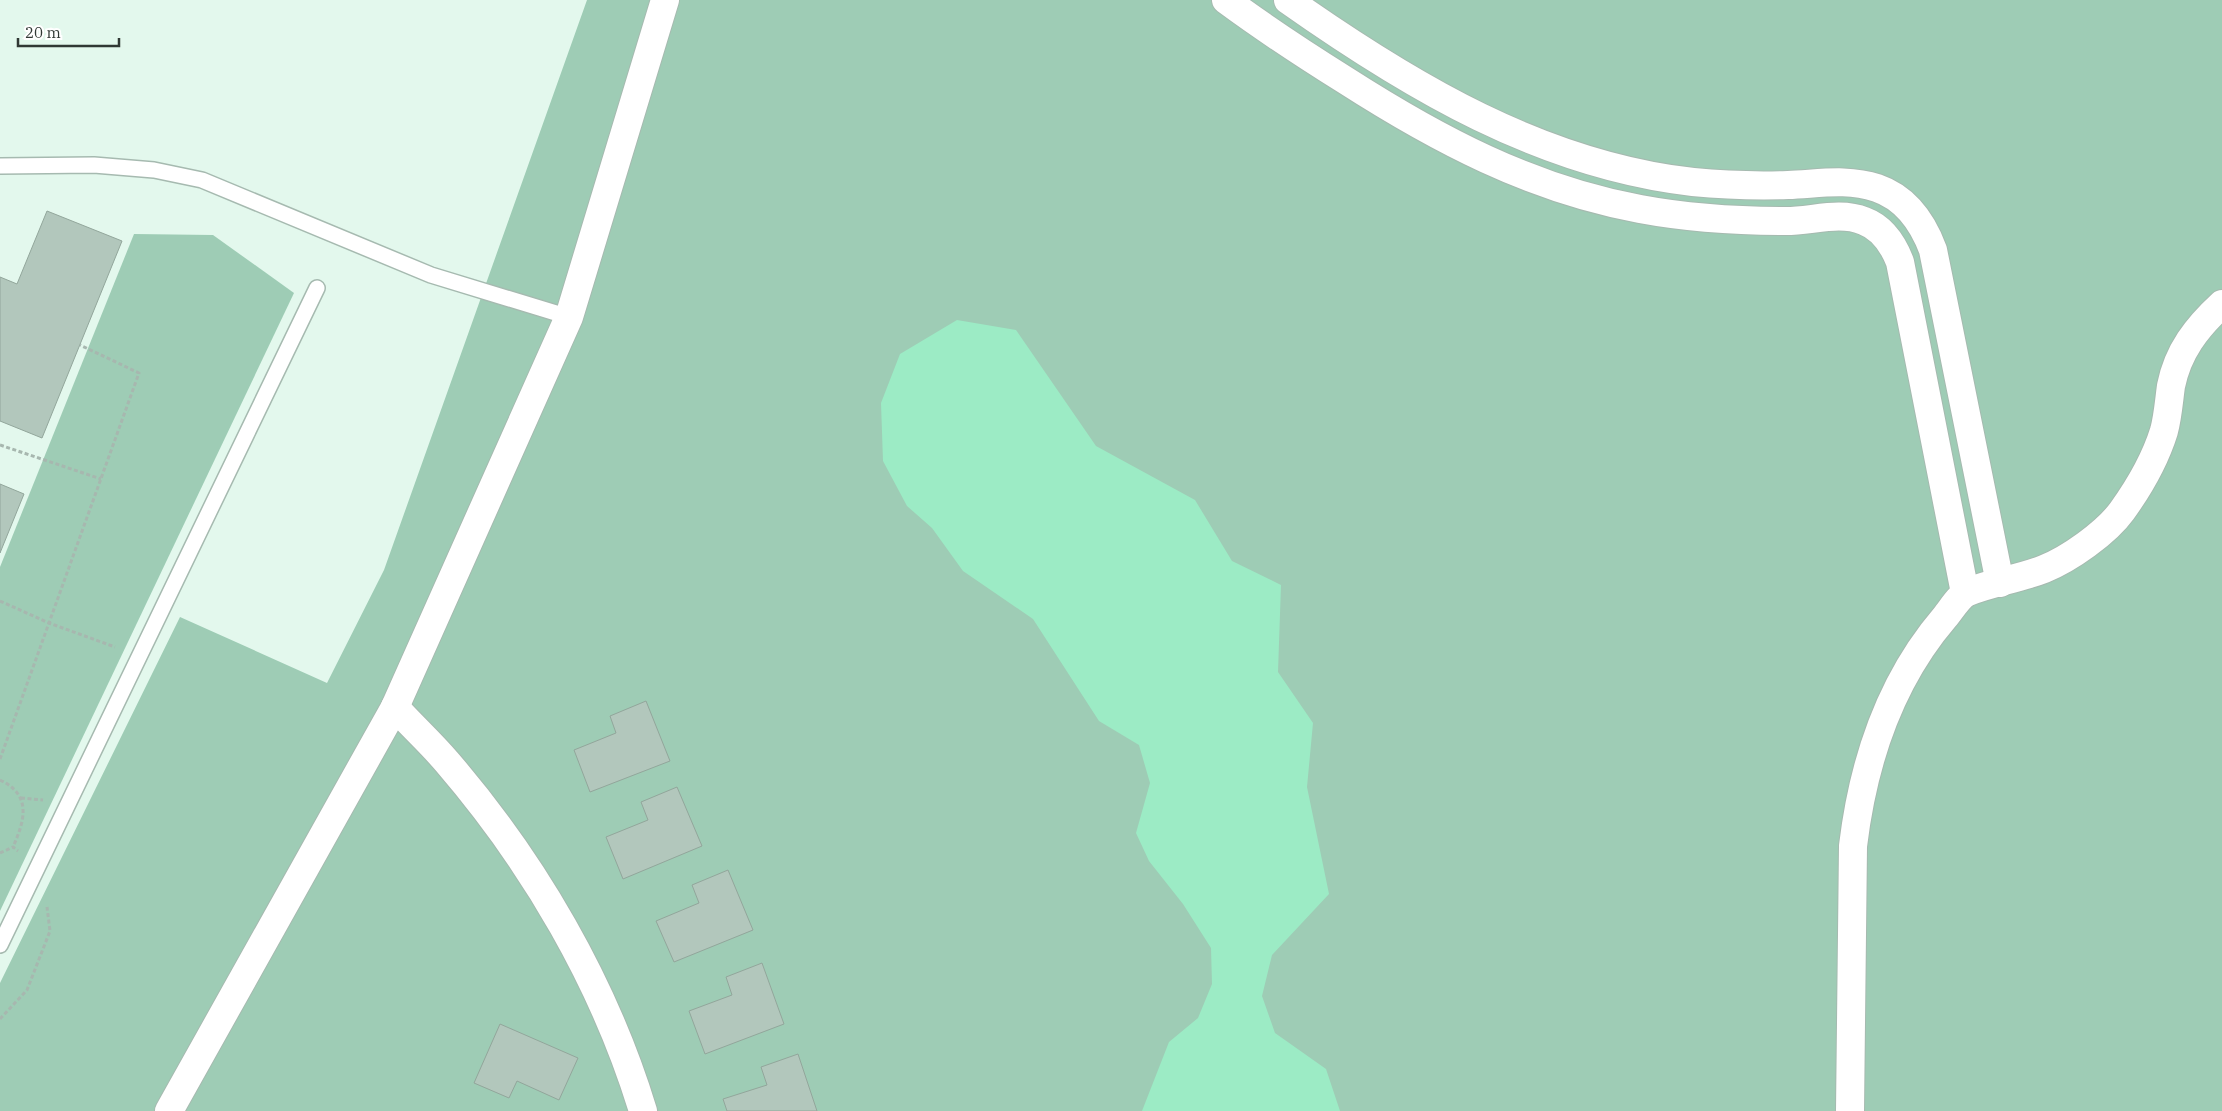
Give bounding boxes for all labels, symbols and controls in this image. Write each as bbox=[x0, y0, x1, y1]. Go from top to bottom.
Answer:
scale bar bbox=[18, 15, 119, 47]
text: 20 m bbox=[25, 23, 61, 42]

